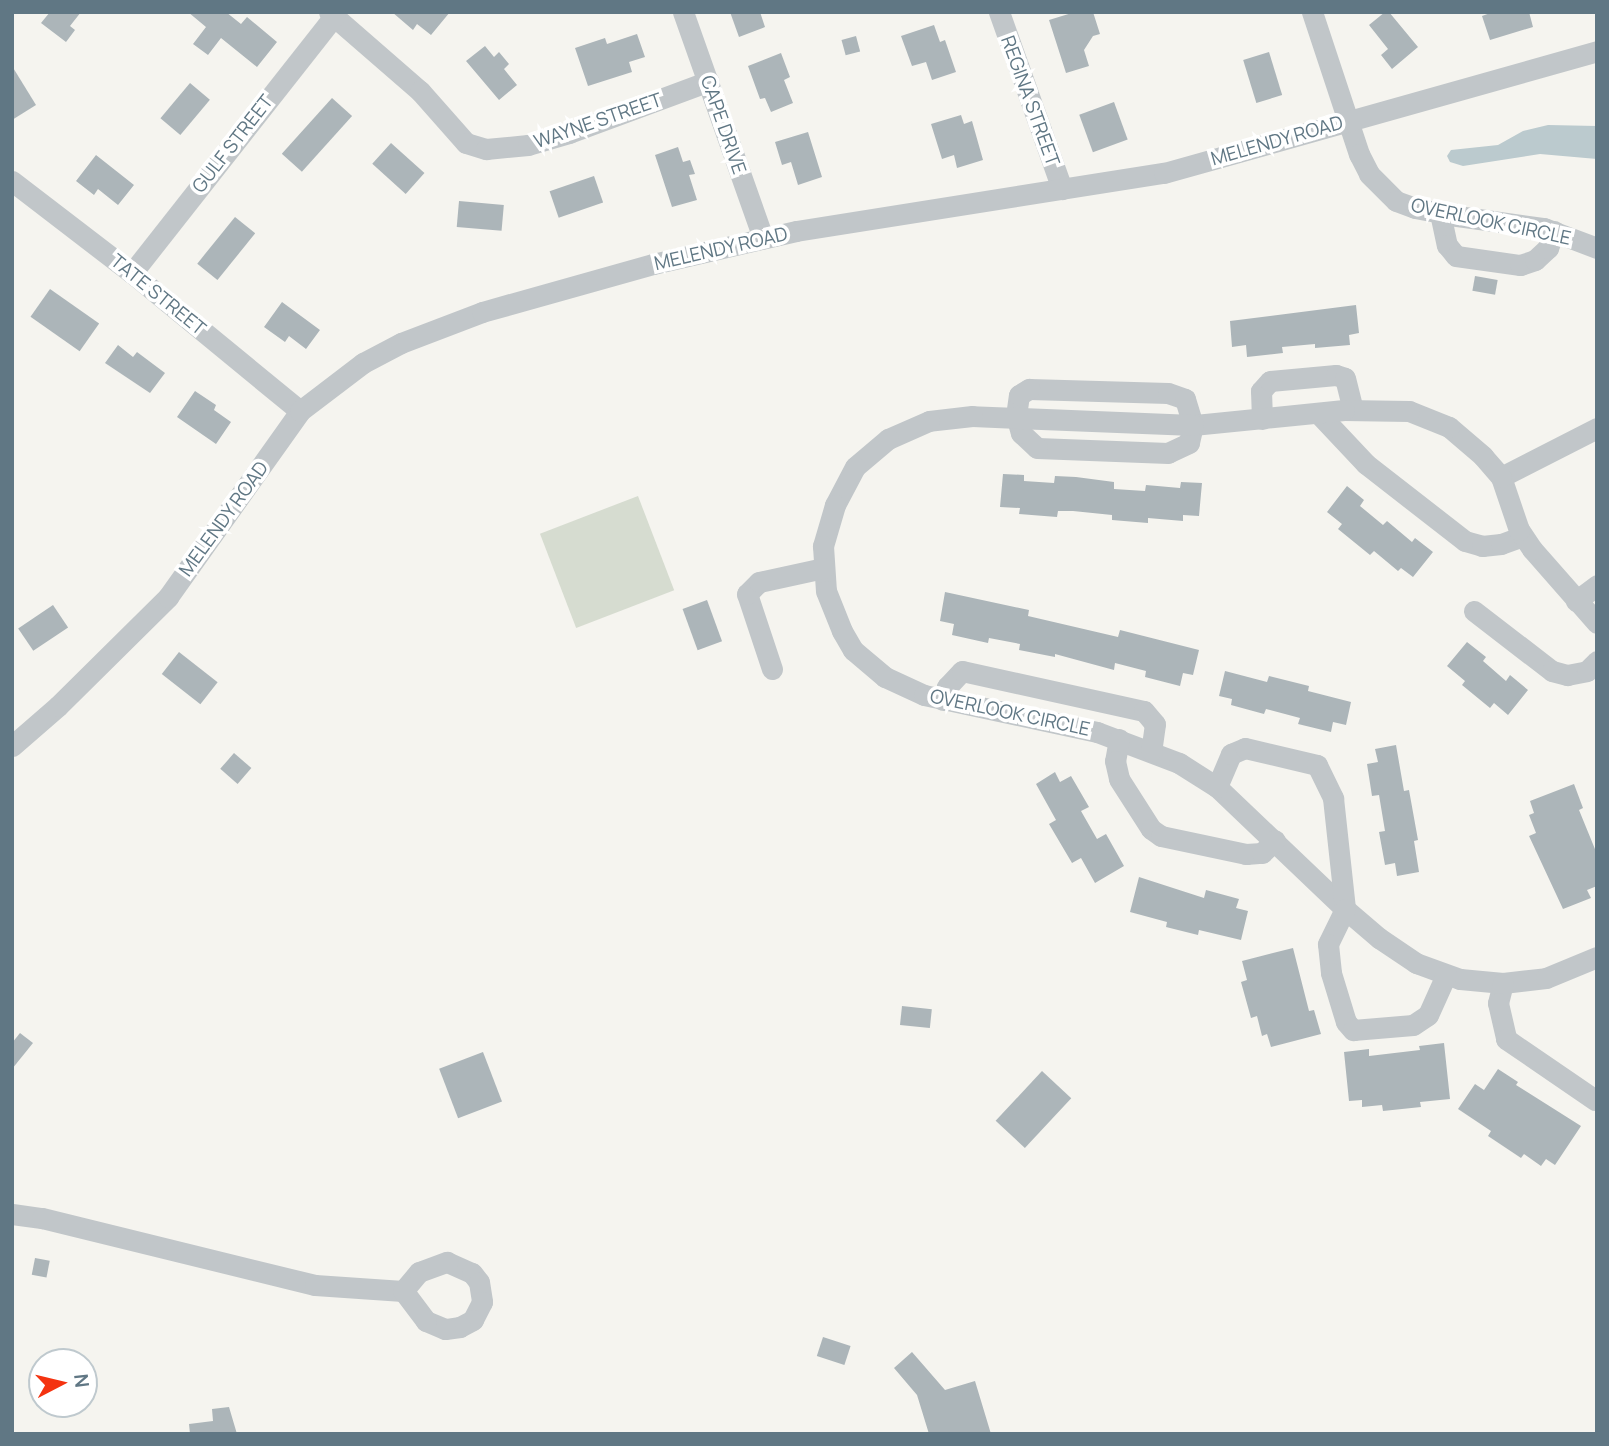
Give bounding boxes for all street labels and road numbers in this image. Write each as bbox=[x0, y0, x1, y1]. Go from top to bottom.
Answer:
street label: REGINA STREET bbox=[996, 33, 1064, 169]
street label: CAPE DRIVE bbox=[695, 73, 751, 177]
street label: WAYNE STREET bbox=[531, 88, 665, 154]
street label: GULF STREET bbox=[188, 91, 278, 197]
street label: MELENDY ROAD bbox=[1208, 111, 1346, 171]
street label: OVERLOOK CIRCLE bbox=[1409, 194, 1573, 250]
street label: MELENDY ROAD bbox=[652, 222, 790, 276]
street label: TATE STREET bbox=[106, 250, 210, 340]
street label: MELENDY ROAD bbox=[175, 457, 273, 581]
street label: OVERLOOK CIRCLE bbox=[928, 685, 1092, 741]

